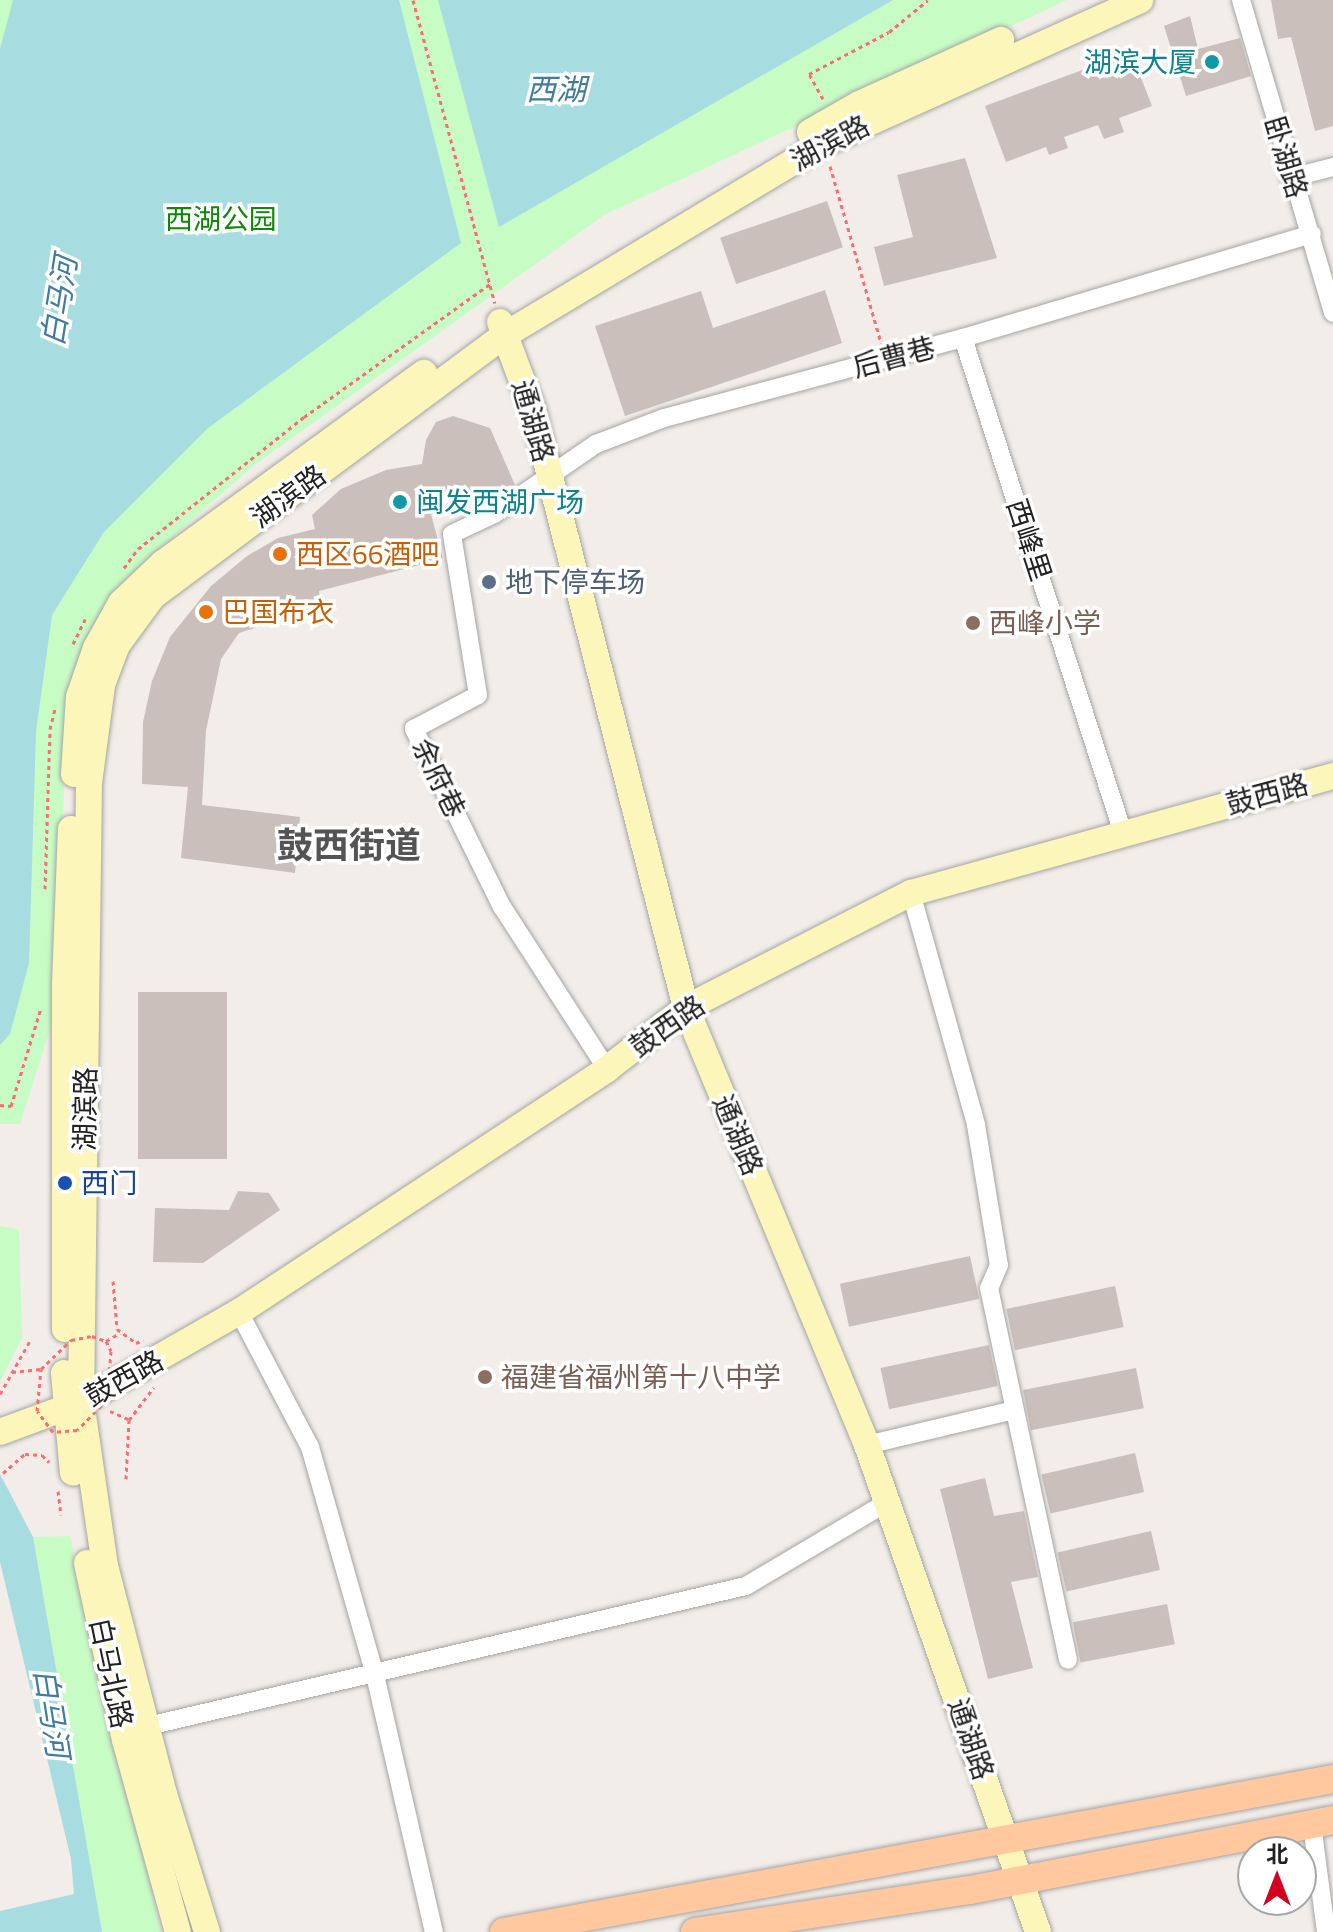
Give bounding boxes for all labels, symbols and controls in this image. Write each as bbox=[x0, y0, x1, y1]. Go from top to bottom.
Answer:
place label: 湖滨大厦 bbox=[1084, 45, 1196, 79]
marker: 湖滨大厦 bbox=[1203, 53, 1221, 71]
water label: 西湖 bbox=[526, 71, 586, 107]
street label: 湖滨路 bbox=[785, 108, 875, 178]
street label: 卧湖路 bbox=[1258, 112, 1314, 202]
park label: 西湖公园 bbox=[165, 202, 277, 236]
water label: 白马河 bbox=[34, 254, 84, 348]
street label: 后曹巷 bbox=[849, 330, 939, 384]
street label: 通湖路 bbox=[505, 376, 561, 466]
street label: 湖滨路 bbox=[244, 458, 332, 534]
place label: 闽发西湖广场 bbox=[416, 485, 584, 519]
marker: 闽发西湖广场 bbox=[391, 493, 409, 511]
street label: 西峰里 bbox=[1000, 495, 1058, 585]
place label: 西区66酒吧 bbox=[296, 537, 439, 571]
marker: 西区66酒吧 bbox=[271, 545, 289, 563]
place label: 地下停车场 bbox=[505, 565, 645, 599]
marker: 地下停车场 bbox=[480, 573, 498, 591]
place label: 巴国布衣 bbox=[222, 595, 334, 629]
marker: 巴国布衣 bbox=[197, 603, 215, 621]
place label: 西峰小学 bbox=[989, 606, 1101, 640]
marker: 西峰小学 bbox=[964, 614, 982, 632]
street label: 余府巷 bbox=[405, 733, 473, 823]
street label: 鼓西路 bbox=[1222, 767, 1312, 821]
district label: 鼓西街道 bbox=[277, 823, 421, 867]
street label: 鼓西路 bbox=[623, 988, 711, 1064]
street label: 湖滨路 bbox=[67, 1067, 103, 1151]
street label: 通湖路 bbox=[706, 1090, 770, 1180]
place label: 西门 bbox=[81, 1166, 137, 1200]
marker: 西门 bbox=[56, 1174, 74, 1192]
street label: 鼓西路 bbox=[79, 1343, 169, 1413]
place label: 福建省福州第十八中学 bbox=[501, 1360, 781, 1394]
marker: 福建省福州第十八中学 bbox=[476, 1368, 494, 1386]
street label: 白马北路 bbox=[83, 1615, 139, 1731]
water label: 白马河 bbox=[27, 1666, 77, 1760]
street label: 通湖路 bbox=[941, 1694, 1001, 1784]
north arrow bbox=[1237, 1836, 1317, 1916]
text: 北 bbox=[1266, 1837, 1288, 1871]

